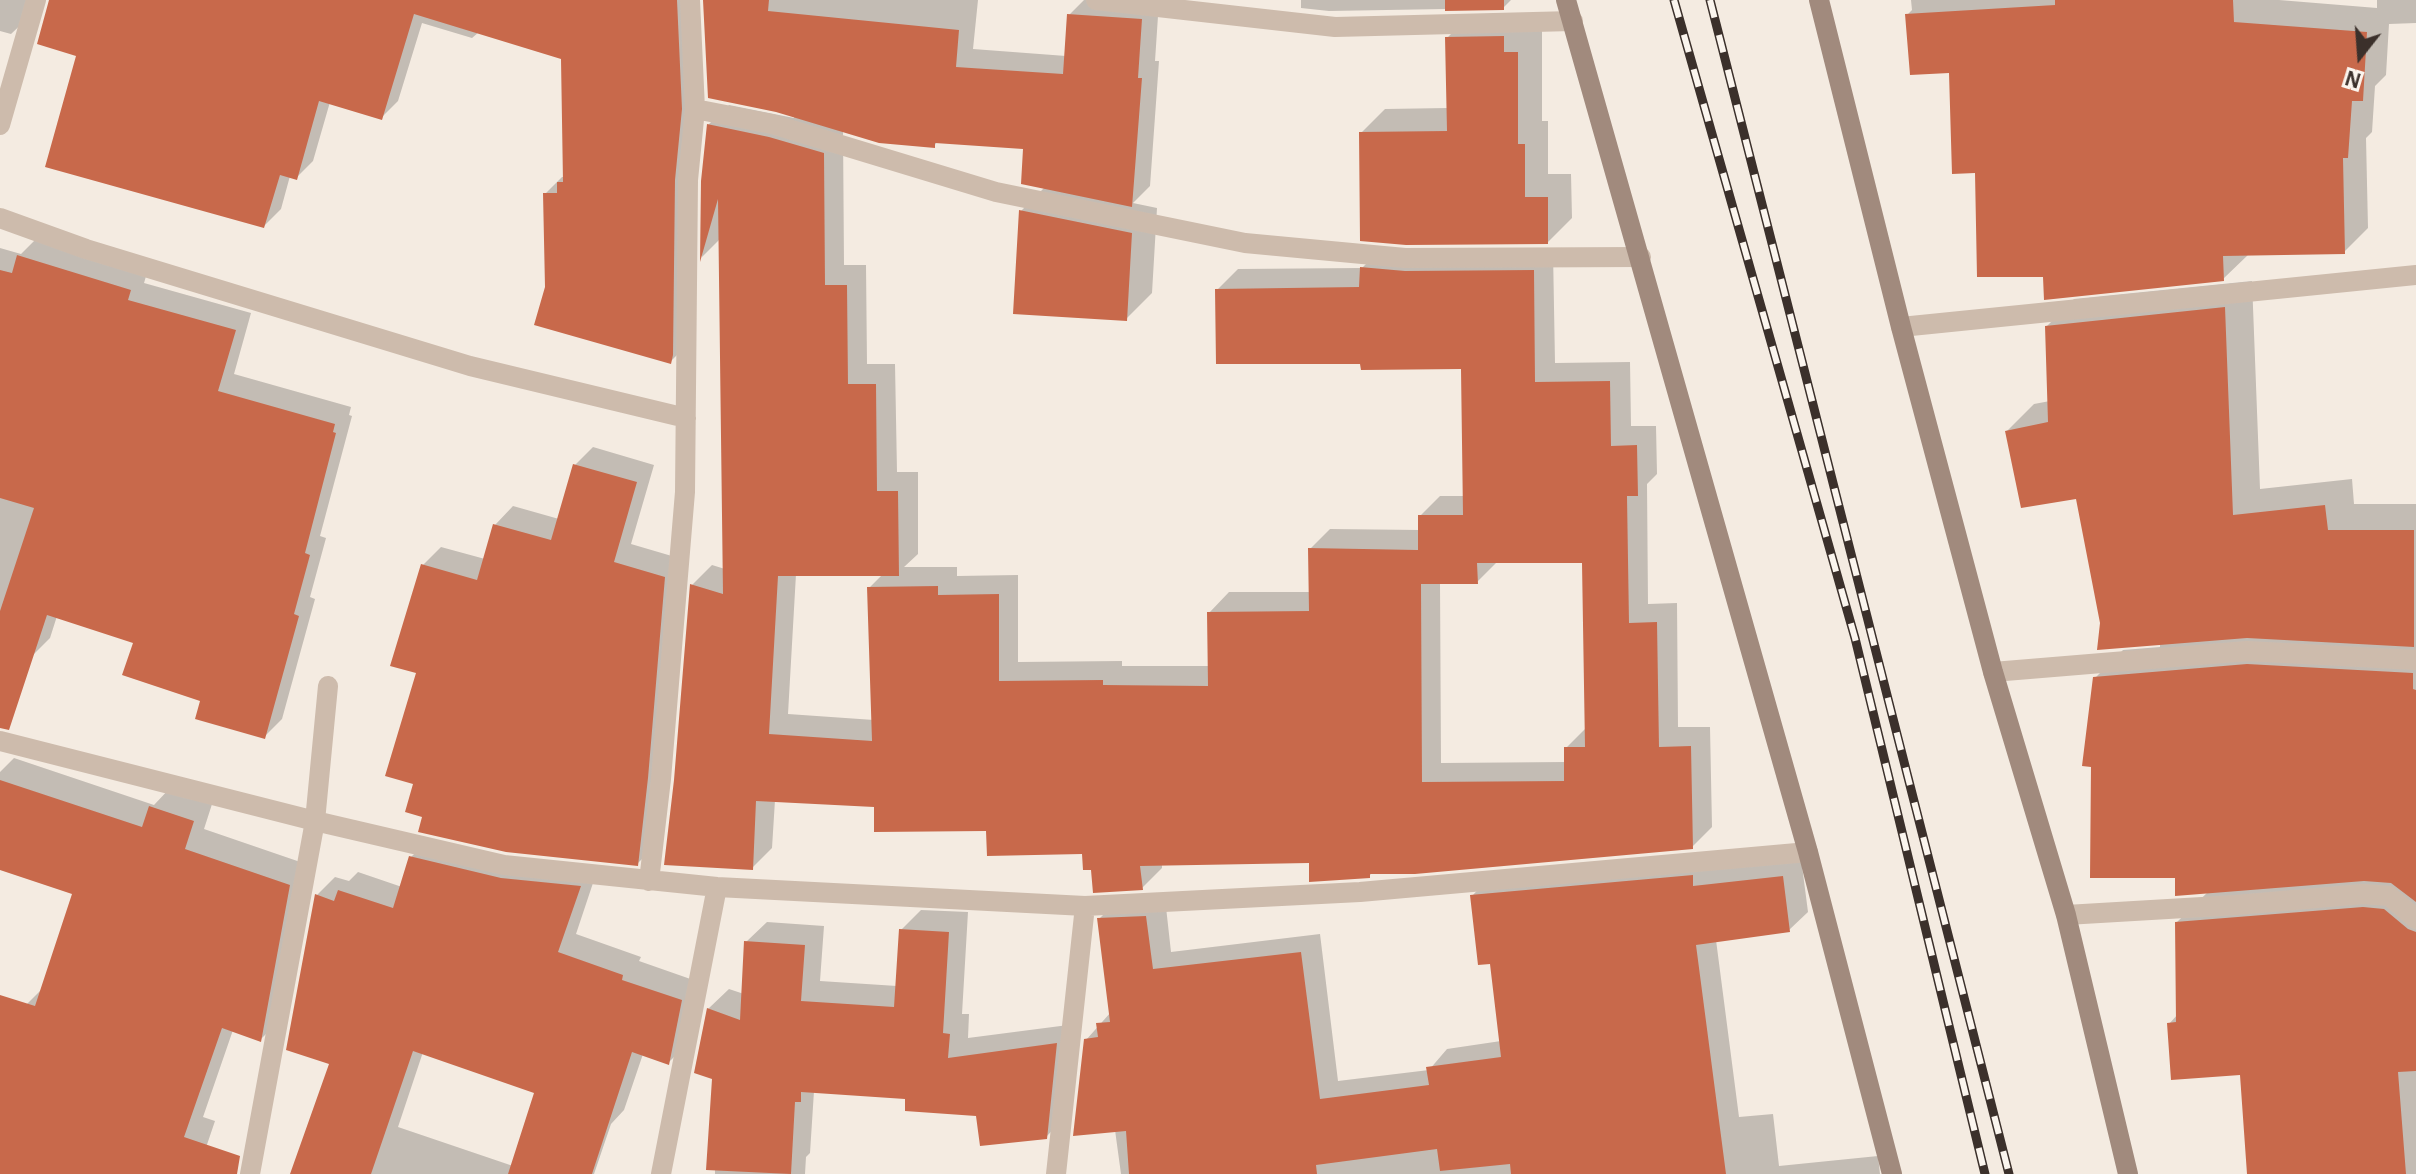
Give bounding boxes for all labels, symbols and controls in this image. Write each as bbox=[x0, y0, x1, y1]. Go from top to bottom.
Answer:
north arrow bbox=[2320, 16, 2400, 96]
text: N bbox=[2342, 66, 2364, 92]

